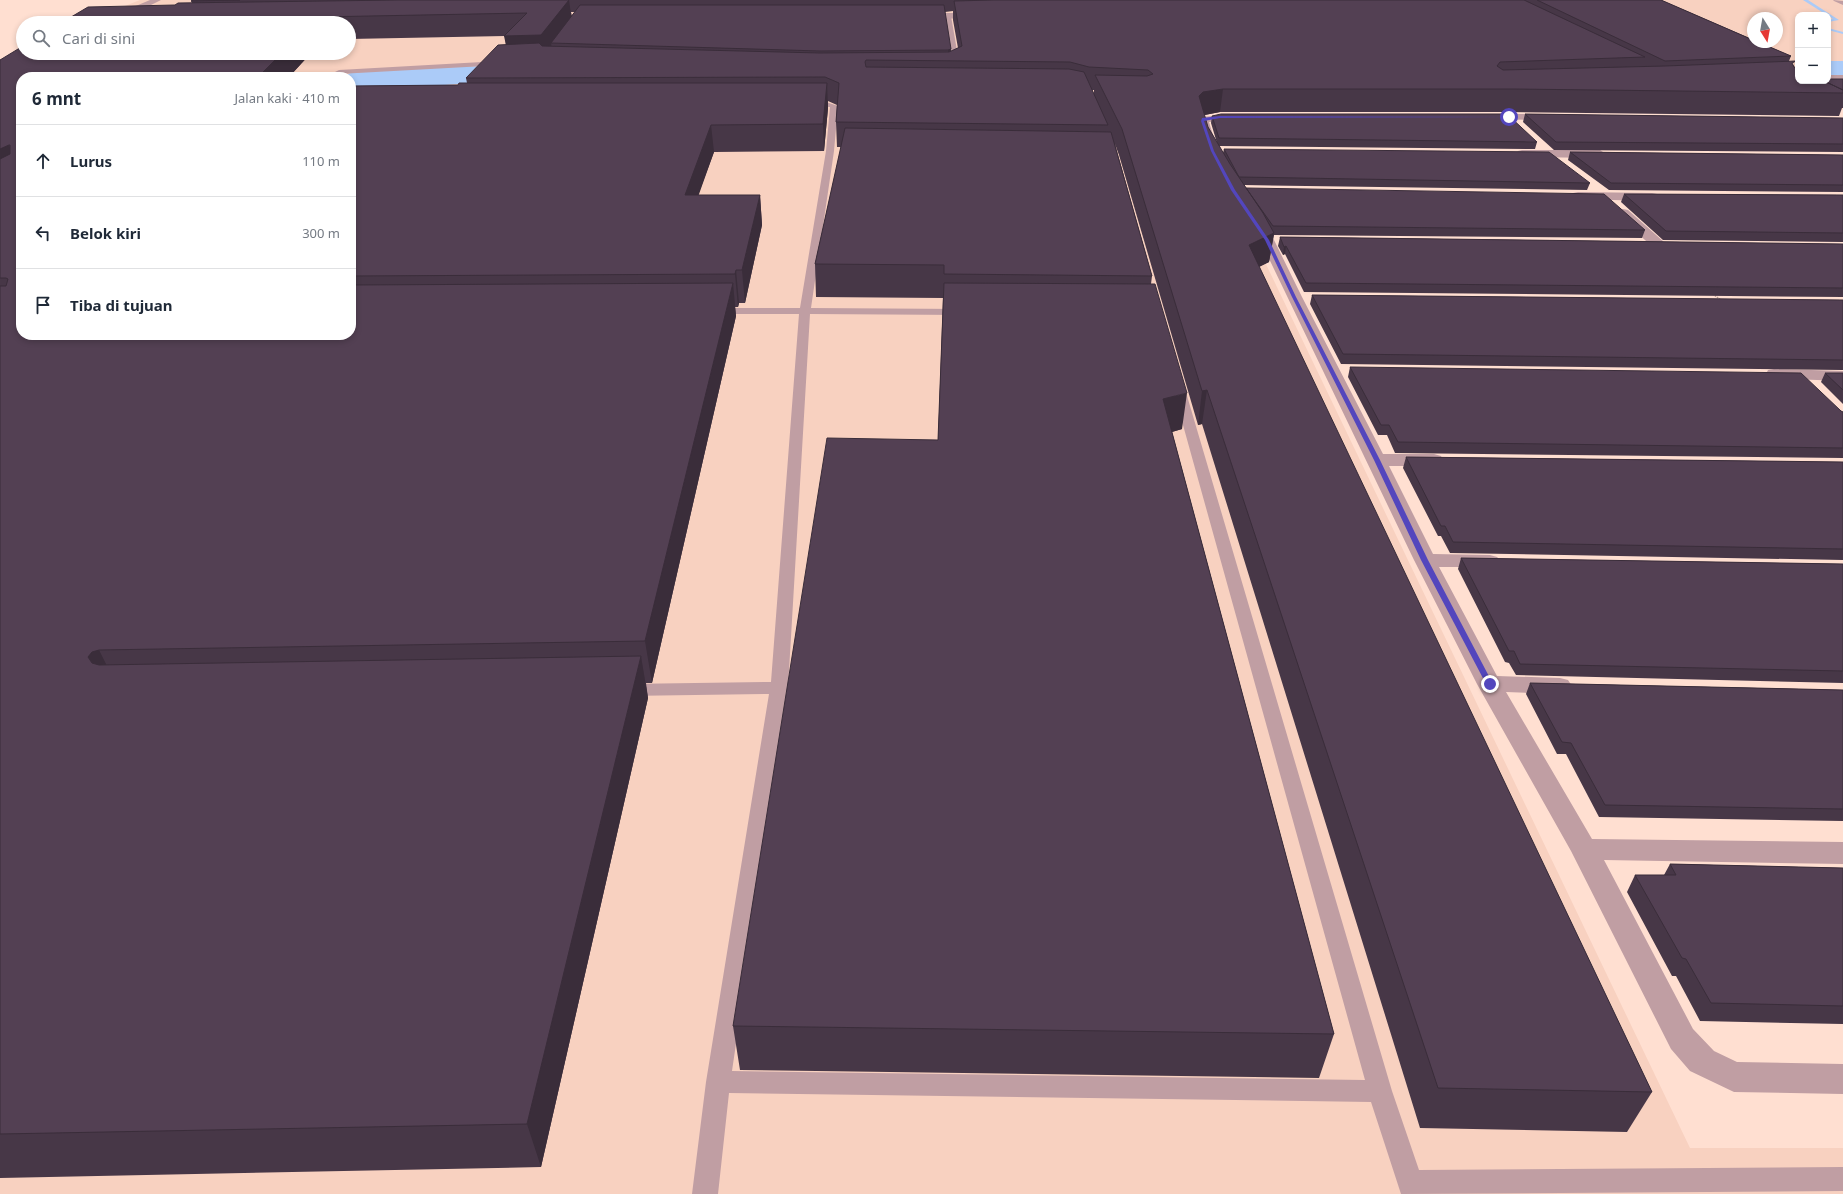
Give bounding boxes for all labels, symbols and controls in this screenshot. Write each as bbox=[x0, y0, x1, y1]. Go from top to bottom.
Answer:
north arrow bbox=[1747, 12, 1783, 48]
map controls bbox=[1795, 12, 1831, 84]
button: + bbox=[1795, 12, 1831, 48]
search box bbox=[16, 16, 356, 60]
icon: search bbox=[30, 27, 52, 49]
text: Cari di sini bbox=[62, 28, 135, 48]
button: − bbox=[1795, 48, 1831, 84]
text: 6 mnt bbox=[32, 87, 81, 110]
text: Jalan kaki · 410 m bbox=[234, 89, 340, 107]
route start bbox=[1500, 108, 1518, 126]
icon: ahead bbox=[32, 150, 54, 172]
text: Lurus bbox=[70, 151, 112, 171]
text: 110 m bbox=[302, 152, 340, 170]
icon: left bbox=[32, 222, 54, 244]
text: Belok kiri bbox=[70, 223, 141, 243]
text: 300 m bbox=[302, 224, 340, 242]
icon: arrive bbox=[32, 294, 54, 316]
text: Tiba di tujuan bbox=[70, 295, 173, 315]
route end bbox=[1481, 675, 1499, 693]

